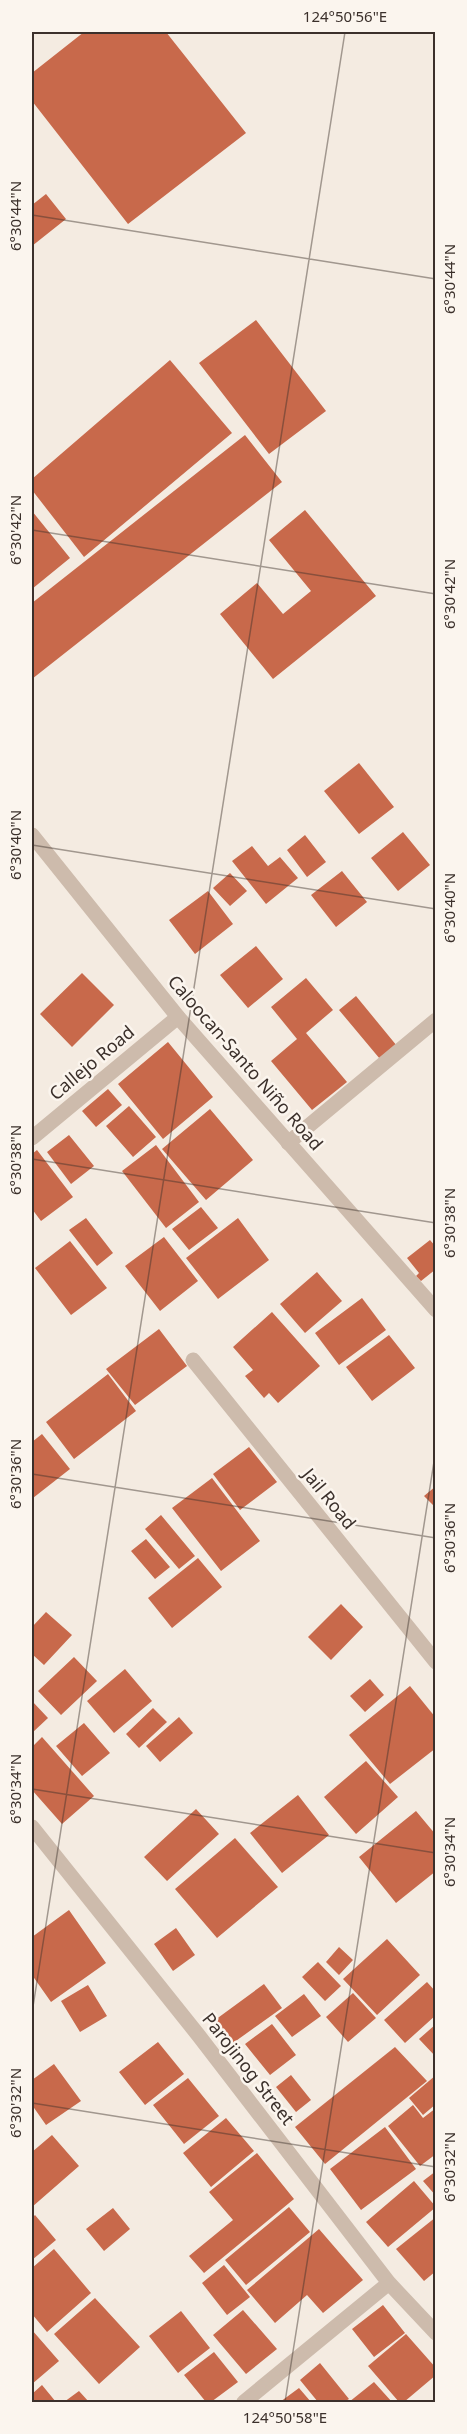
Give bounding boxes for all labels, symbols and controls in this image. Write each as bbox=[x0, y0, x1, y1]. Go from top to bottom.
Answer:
text: 124°50'56"E bbox=[303, 6, 387, 26]
text: 6°30'44"N bbox=[5, 181, 25, 251]
text: 6°30'44"N bbox=[439, 244, 459, 314]
text: 6°30'42"N bbox=[5, 495, 25, 565]
text: 6°30'42"N bbox=[439, 559, 459, 629]
text: 6°30'40"N bbox=[5, 810, 25, 880]
text: 6°30'40"N bbox=[439, 873, 459, 943]
street label: Caloocan-Santo Niño Road bbox=[163, 970, 329, 1155]
street label: Callejo Road bbox=[44, 1019, 139, 1105]
text: 6°30'38"N bbox=[5, 1125, 25, 1195]
text: 6°30'38"N bbox=[439, 1188, 459, 1258]
text: 6°30'36"N bbox=[5, 1439, 25, 1509]
street label: Jail Road bbox=[296, 1461, 362, 1534]
text: 6°30'36"N bbox=[439, 1503, 459, 1573]
text: 6°30'34"N bbox=[5, 1754, 25, 1824]
text: 6°30'34"N bbox=[439, 1817, 459, 1887]
street label: Parojinog Street bbox=[197, 2007, 300, 2130]
text: 6°30'32"N bbox=[5, 2068, 25, 2138]
text: 6°30'32"N bbox=[439, 2132, 459, 2202]
text: 124°50'58"E bbox=[243, 2407, 327, 2427]

